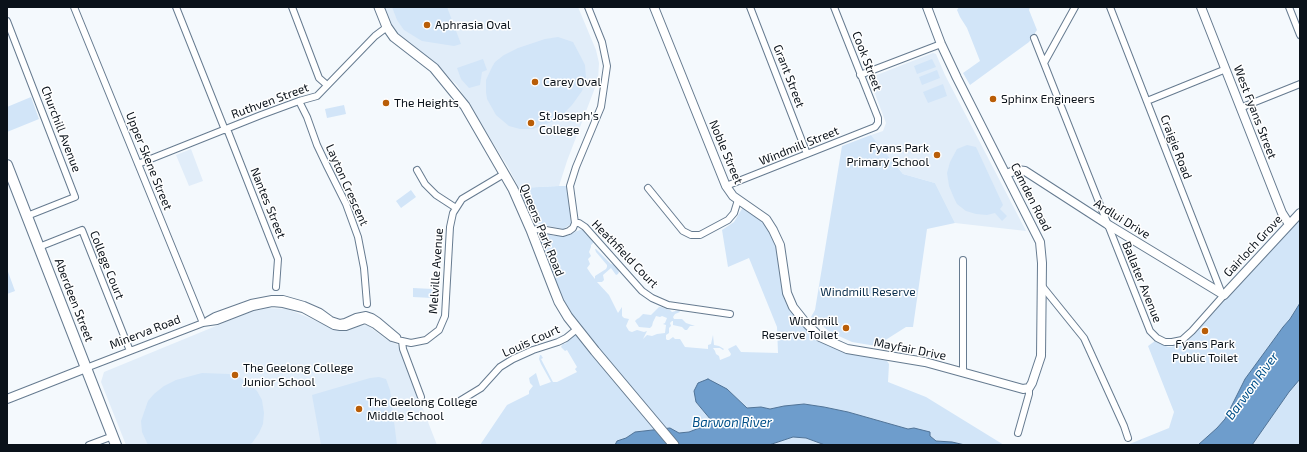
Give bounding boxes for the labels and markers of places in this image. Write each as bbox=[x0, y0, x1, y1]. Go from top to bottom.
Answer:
place label: Aphrasia Oval bbox=[435, 18, 511, 32]
marker: Aphrasia Oval bbox=[422, 20, 432, 30]
place label: Carey Oval bbox=[543, 75, 601, 89]
marker: Carey Oval bbox=[530, 77, 540, 87]
place label: Sphinx Engineers bbox=[1001, 92, 1095, 106]
marker: Sphinx Engineers bbox=[988, 94, 998, 104]
place label: The Heights bbox=[394, 96, 459, 110]
marker: The Heights bbox=[381, 98, 391, 108]
place label: St Joseph's College bbox=[539, 109, 599, 137]
marker: St Joseph's College bbox=[526, 118, 536, 128]
place label: Fyans Park Primary School bbox=[846, 141, 929, 169]
marker: Fyans Park Primary School bbox=[932, 150, 942, 160]
place label: Windmill Reserve Toilet bbox=[761, 314, 838, 342]
marker: Windmill Reserve Toilet bbox=[841, 323, 851, 333]
marker: Fyans Park Public Toilet bbox=[1200, 326, 1210, 336]
place label: Fyans Park Public Toilet bbox=[1172, 337, 1238, 365]
place label: The Geelong College Junior School bbox=[243, 361, 354, 389]
marker: The Geelong College Junior School bbox=[230, 370, 240, 380]
place label: The Geelong College Middle School bbox=[367, 395, 478, 423]
marker: The Geelong College Middle School bbox=[354, 404, 364, 414]

